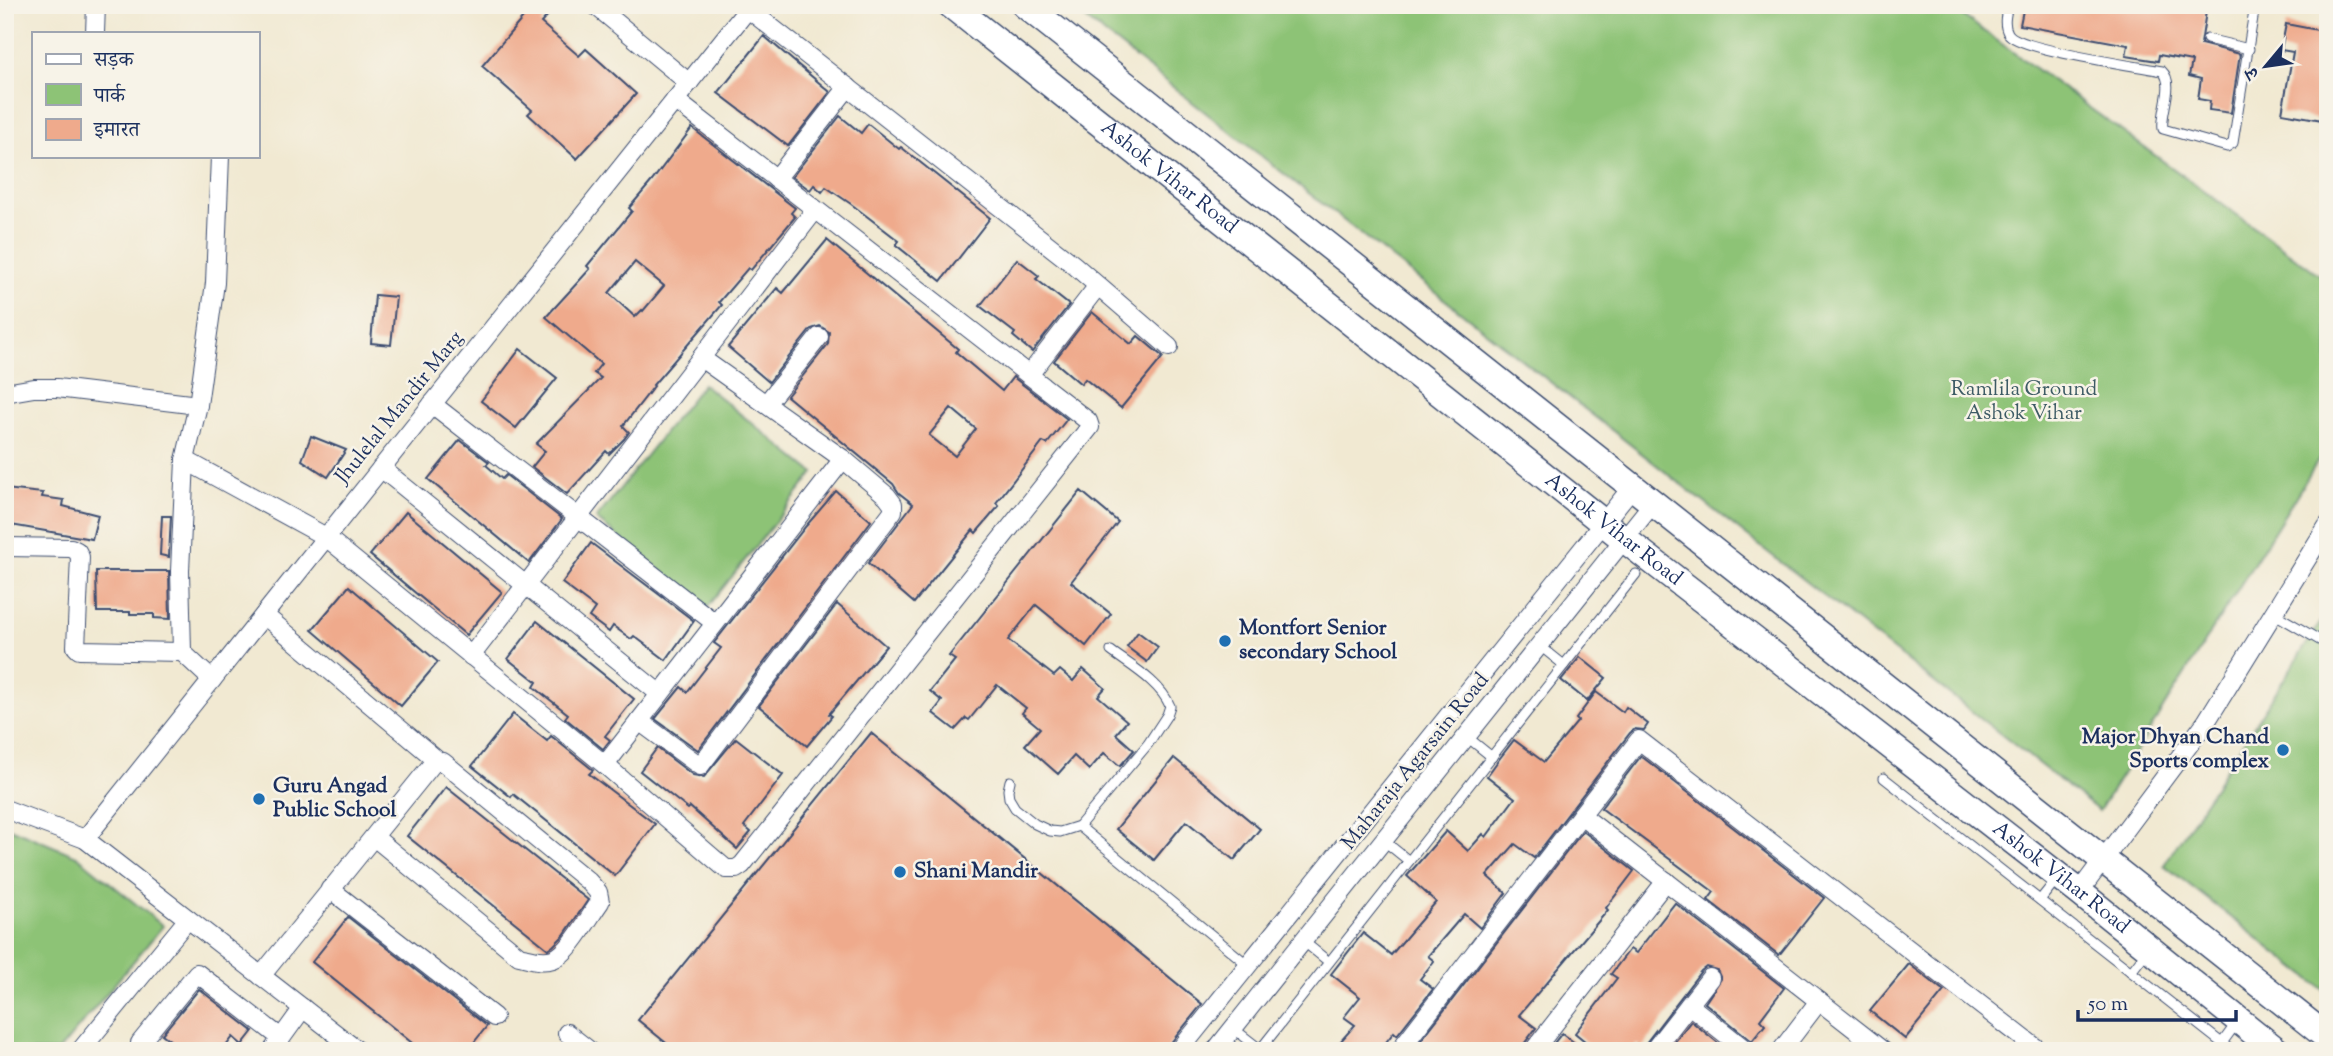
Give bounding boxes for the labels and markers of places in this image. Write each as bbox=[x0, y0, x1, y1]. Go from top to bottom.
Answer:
place label: Montfort Senior secondary School bbox=[1239, 614, 1397, 668]
marker: Montfort Senior secondary School bbox=[1217, 633, 1233, 649]
place label: Major Dhyan Chand Sports complex bbox=[2082, 723, 2269, 777]
marker: Major Dhyan Chand Sports complex bbox=[2275, 742, 2291, 758]
place label: Guru Angad Public School bbox=[273, 772, 396, 826]
marker: Guru Angad Public School bbox=[251, 791, 267, 807]
place label: Shani Mandir bbox=[914, 857, 1038, 887]
marker: Shani Mandir bbox=[892, 864, 908, 880]

